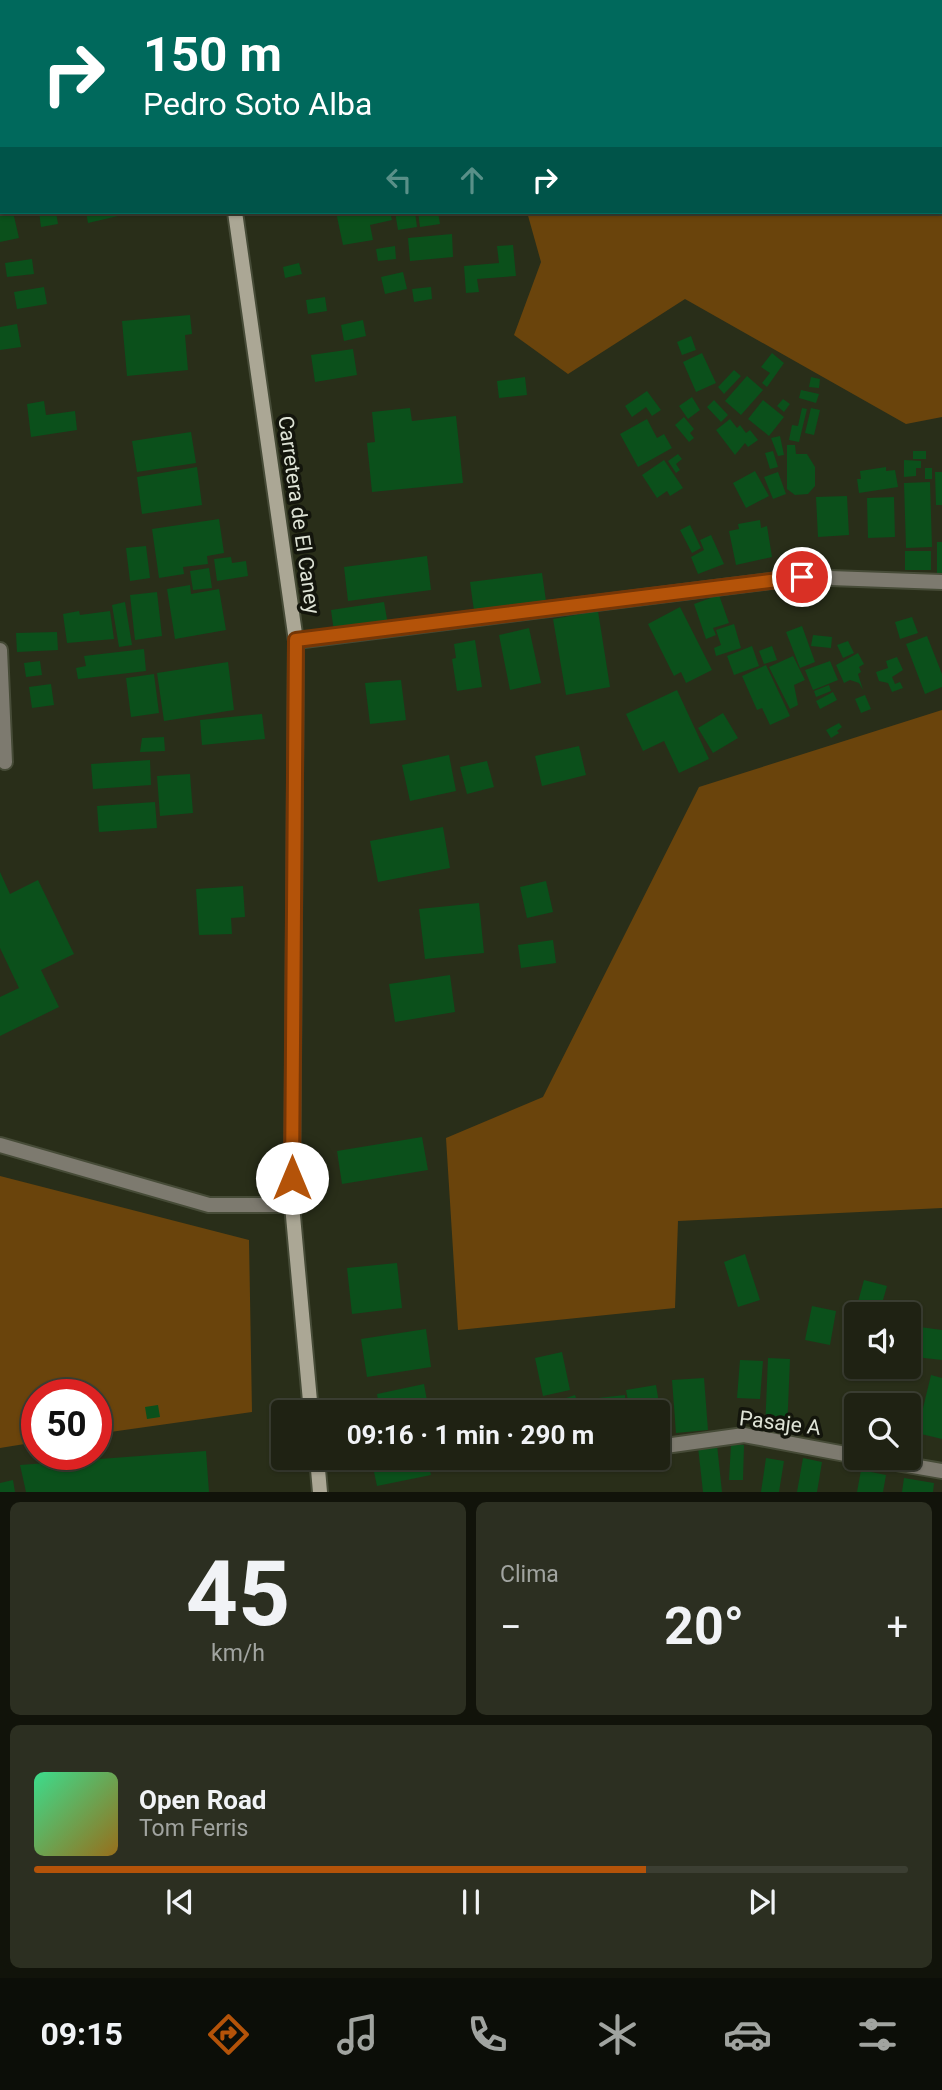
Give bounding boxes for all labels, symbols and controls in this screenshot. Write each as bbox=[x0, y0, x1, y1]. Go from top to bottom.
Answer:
text: 150 m bbox=[143, 26, 282, 83]
icon: right bbox=[28, 28, 119, 119]
text: Pedro Soto Alba bbox=[143, 85, 372, 123]
icon: left bbox=[380, 161, 418, 199]
icon: ahead bbox=[453, 161, 491, 199]
icon: right bbox=[526, 161, 564, 199]
street label: Carretera de El Caney bbox=[273, 414, 325, 616]
pin bbox=[772, 547, 832, 607]
icon: arrive bbox=[783, 558, 821, 596]
position arrow bbox=[255, 1141, 329, 1215]
map controls bbox=[844, 1302, 921, 1470]
button: sound bbox=[844, 1302, 921, 1379]
speed limit sign: 50 bbox=[21, 1379, 112, 1470]
button: search bbox=[844, 1393, 921, 1470]
street label: Pasaje A bbox=[738, 1406, 822, 1440]
text: 09:16 · 1 min · 290 m bbox=[347, 1420, 594, 1450]
text: 45 bbox=[186, 1541, 290, 1647]
text: Clima bbox=[500, 1561, 559, 1588]
text: 20° bbox=[664, 1596, 744, 1657]
text: − bbox=[500, 1605, 522, 1649]
text: + bbox=[886, 1605, 908, 1649]
text: km/h bbox=[211, 1640, 265, 1667]
text: Open Road bbox=[139, 1785, 267, 1815]
text: Tom Ferris bbox=[139, 1815, 248, 1842]
icon: previous bbox=[161, 1883, 199, 1921]
icon: pause bbox=[452, 1883, 490, 1921]
icon: next bbox=[743, 1883, 781, 1921]
icon: directions bbox=[204, 2010, 253, 2059]
icon: music bbox=[333, 2010, 382, 2059]
icon: phone bbox=[463, 2010, 512, 2059]
icon: climate bbox=[593, 2010, 642, 2059]
icon: car bbox=[723, 2010, 772, 2059]
icon: filters bbox=[853, 2010, 902, 2059]
text: 09:15 bbox=[40, 2015, 123, 2053]

